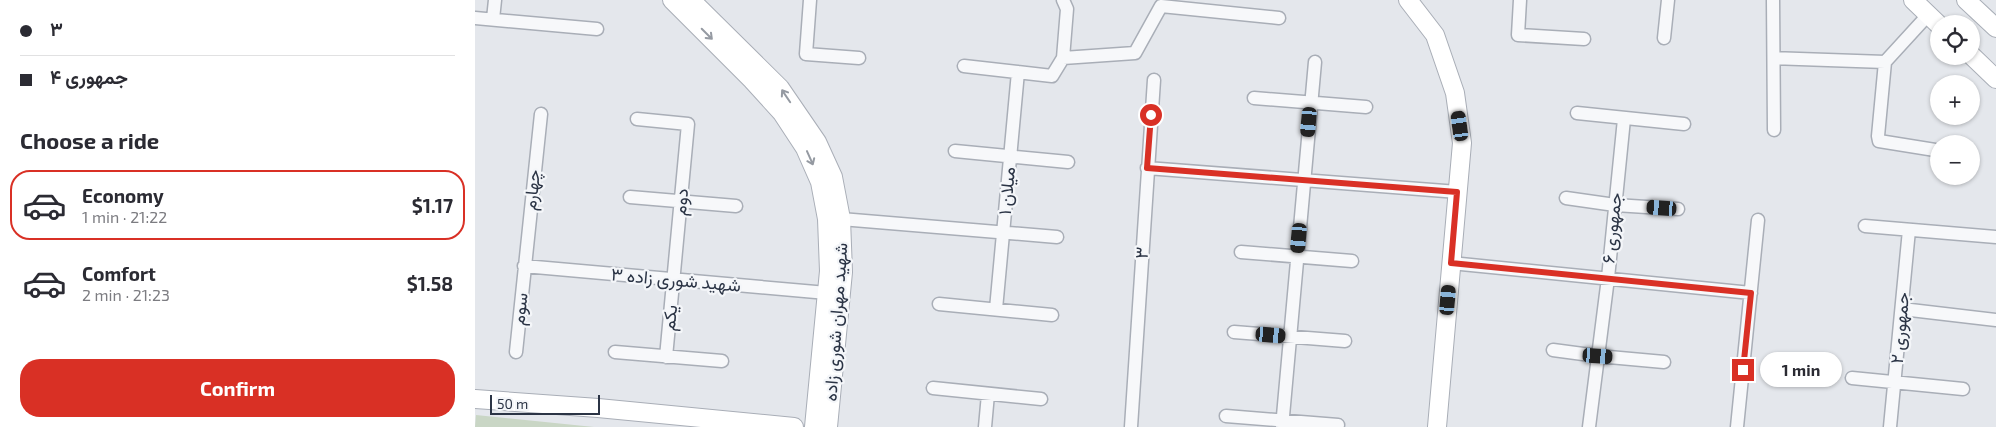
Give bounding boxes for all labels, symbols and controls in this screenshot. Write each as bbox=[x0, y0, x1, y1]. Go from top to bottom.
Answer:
map controls bbox=[1930, 15, 1980, 185]
button: locate bbox=[1930, 15, 1980, 65]
text: ۳ bbox=[50, 17, 63, 40]
one-way arrow bbox=[700, 28, 712, 40]
text: جمهوری ۴ bbox=[50, 65, 128, 88]
button: + bbox=[1930, 75, 1980, 125]
one-way arrow bbox=[781, 89, 791, 103]
route start bbox=[1140, 104, 1162, 126]
car bbox=[1300, 106, 1317, 138]
car bbox=[1450, 110, 1469, 142]
text: Choose a ride bbox=[20, 127, 159, 153]
button: − bbox=[1930, 135, 1980, 185]
one-way arrow bbox=[805, 151, 815, 166]
street label: میلان ۱ bbox=[993, 166, 1019, 216]
street label: چهارم bbox=[518, 168, 546, 212]
icon: car bbox=[22, 183, 67, 228]
text: Economy bbox=[82, 184, 164, 207]
street label: دوم bbox=[668, 187, 694, 217]
street label: جمهوری ۶ bbox=[1596, 191, 1627, 264]
text: $1.17 bbox=[412, 194, 453, 217]
car bbox=[1646, 199, 1677, 217]
text: 1 min · 21:22 bbox=[82, 207, 167, 226]
car bbox=[1290, 222, 1307, 254]
street label: شهید مهران شوری زاده bbox=[818, 242, 853, 402]
street label: ۳ bbox=[1130, 246, 1152, 260]
icon: car bbox=[22, 261, 67, 306]
text: Comfort bbox=[82, 262, 156, 285]
street label: شهید شوری زاده ۳ bbox=[610, 262, 742, 297]
text: $1.58 bbox=[407, 272, 453, 295]
car bbox=[1439, 284, 1456, 316]
text: 2 min · 21:23 bbox=[82, 285, 170, 304]
street label: سوم bbox=[506, 291, 534, 327]
street label: جمهوری ۲ bbox=[1885, 291, 1914, 365]
street label: یکم bbox=[657, 304, 683, 332]
car bbox=[1255, 326, 1286, 344]
car bbox=[1582, 347, 1613, 365]
callout: 1 min bbox=[1761, 352, 1843, 388]
button: Confirm bbox=[20, 359, 455, 417]
route end bbox=[1732, 359, 1754, 381]
text: 1 min bbox=[1782, 360, 1820, 379]
scale bar bbox=[490, 392, 600, 415]
text: 50 m bbox=[497, 395, 528, 412]

